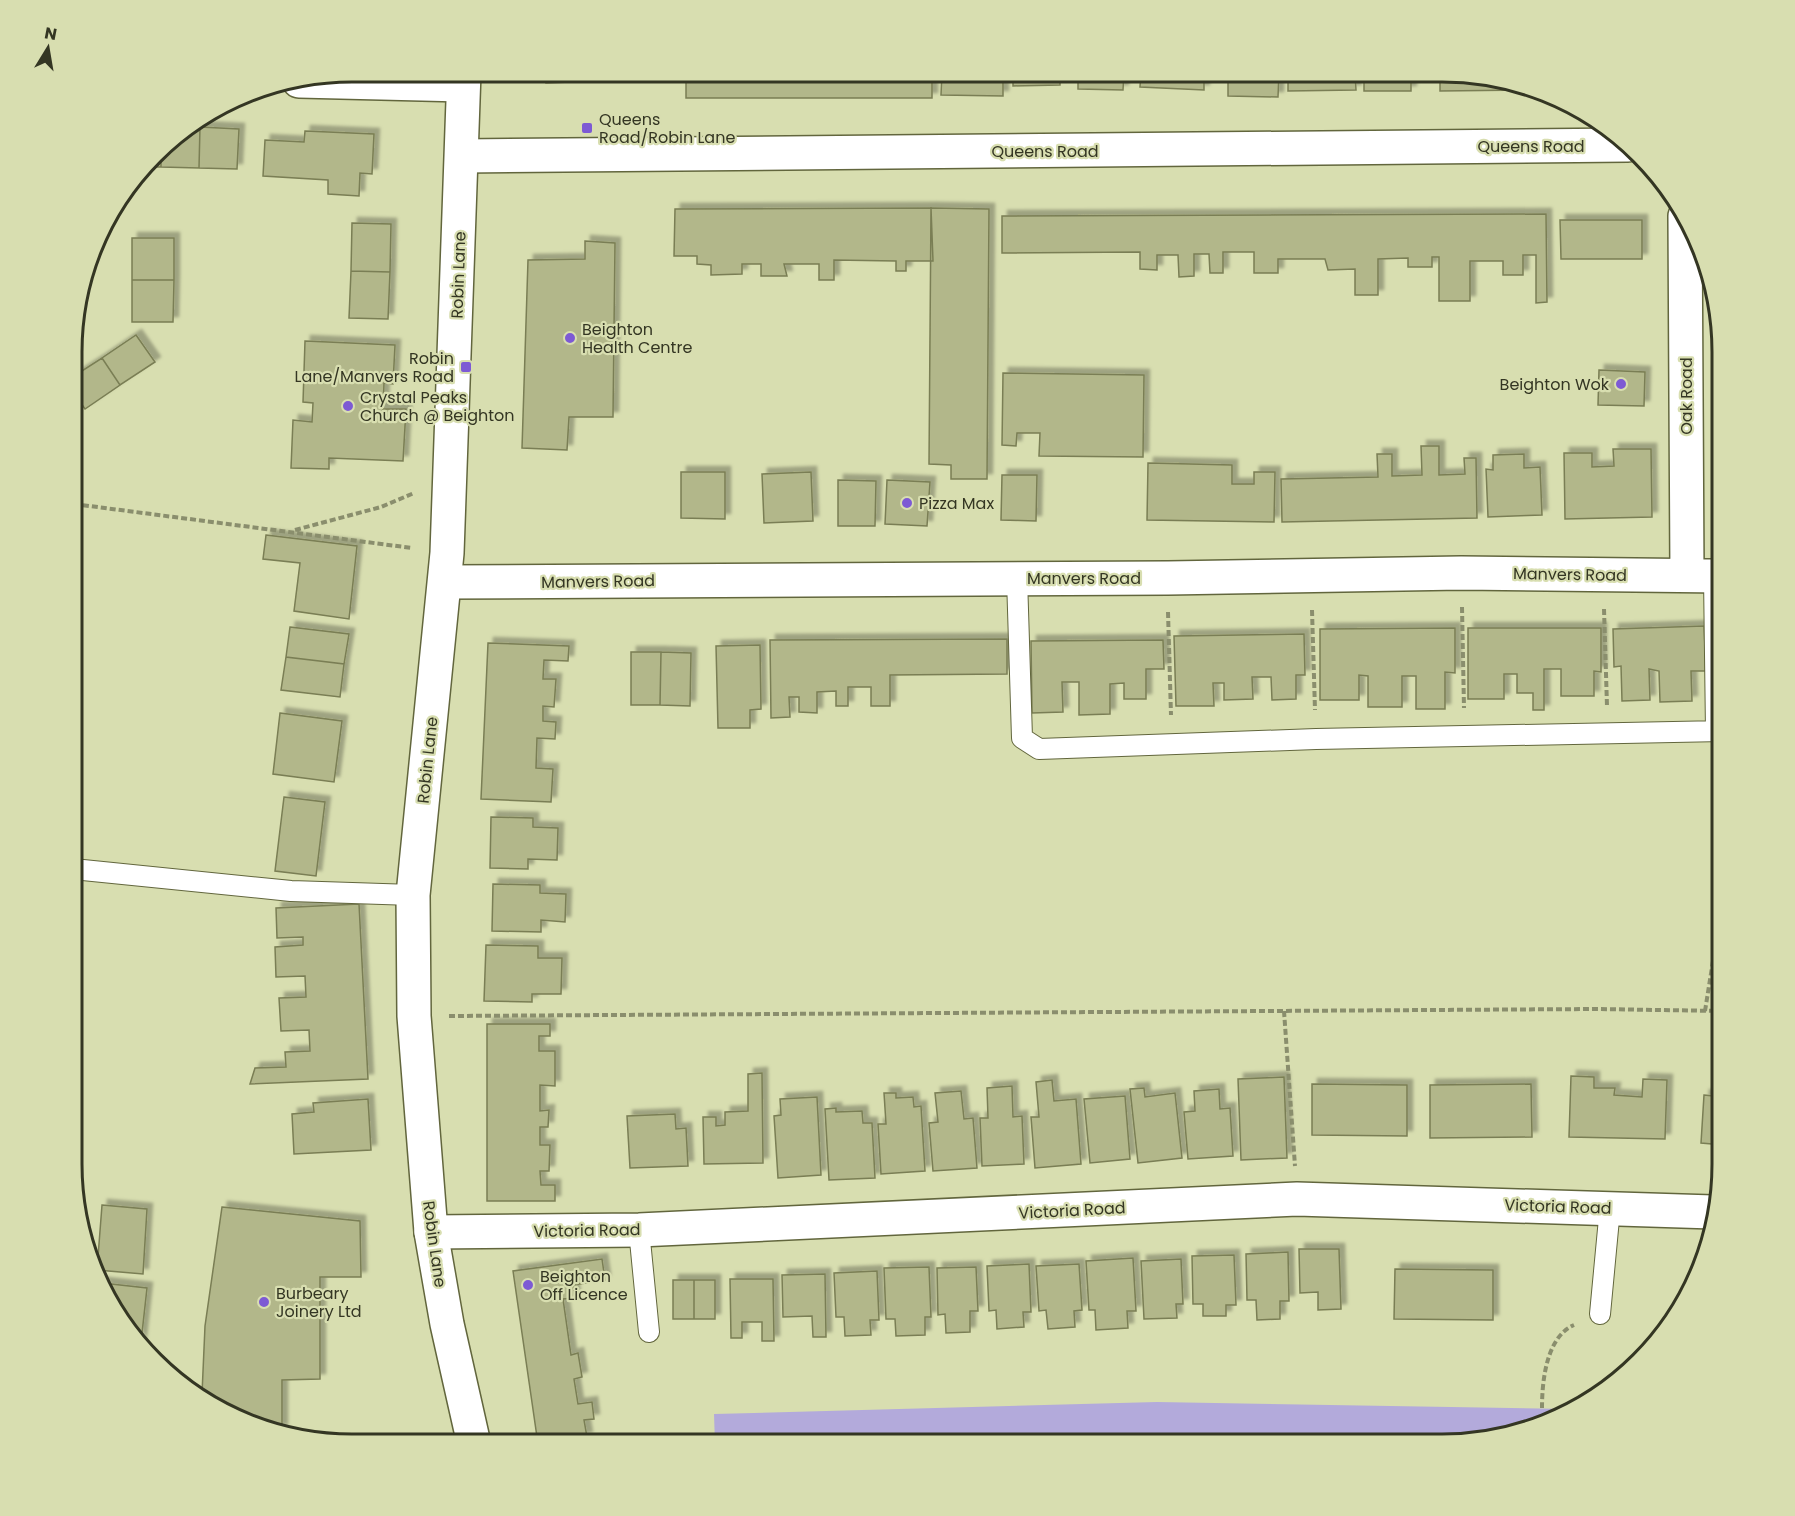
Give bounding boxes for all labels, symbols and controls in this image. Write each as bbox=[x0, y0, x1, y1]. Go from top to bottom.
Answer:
north arrow bbox=[18, 18, 78, 78]
text: N bbox=[43, 21, 59, 46]
place label: Queens Road/Robin Lane bbox=[599, 108, 735, 149]
marker: Queens Road/Robin Lane bbox=[580, 121, 594, 135]
street label: Queens Road bbox=[1477, 135, 1585, 158]
street label: Queens Road bbox=[991, 140, 1099, 163]
street label: Robin Lane bbox=[445, 231, 472, 319]
place label: Beighton Health Centre bbox=[582, 318, 692, 359]
marker: Beighton Health Centre bbox=[563, 331, 577, 345]
place label: Robin Lane/Manvers Road bbox=[295, 347, 454, 388]
street label: Oak Road bbox=[1675, 357, 1698, 435]
marker: Robin Lane/Manvers Road bbox=[459, 360, 473, 374]
place label: Beighton Wok bbox=[1500, 373, 1610, 396]
marker: Beighton Wok bbox=[1614, 377, 1628, 391]
place label: Crystal Peaks Church @ Beighton bbox=[360, 386, 515, 427]
marker: Crystal Peaks Church @ Beighton bbox=[341, 399, 355, 413]
place label: Pizza Max bbox=[919, 492, 994, 515]
marker: Pizza Max bbox=[900, 496, 914, 510]
street label: Manvers Road bbox=[1513, 562, 1627, 587]
street label: Manvers Road bbox=[1027, 567, 1141, 590]
street label: Manvers Road bbox=[541, 569, 655, 594]
street label: Robin Lane bbox=[412, 715, 443, 805]
street label: Victoria Road bbox=[1504, 1193, 1612, 1220]
street label: Victoria Road bbox=[1018, 1196, 1126, 1225]
street label: Robin Lane bbox=[417, 1199, 452, 1289]
street label: Victoria Road bbox=[533, 1218, 641, 1243]
place label: Beighton Off Licence bbox=[540, 1265, 628, 1306]
marker: Beighton Off Licence bbox=[521, 1278, 535, 1292]
place label: Burbeary Joinery Ltd bbox=[276, 1282, 362, 1323]
marker: Burbeary Joinery Ltd bbox=[257, 1295, 271, 1309]

